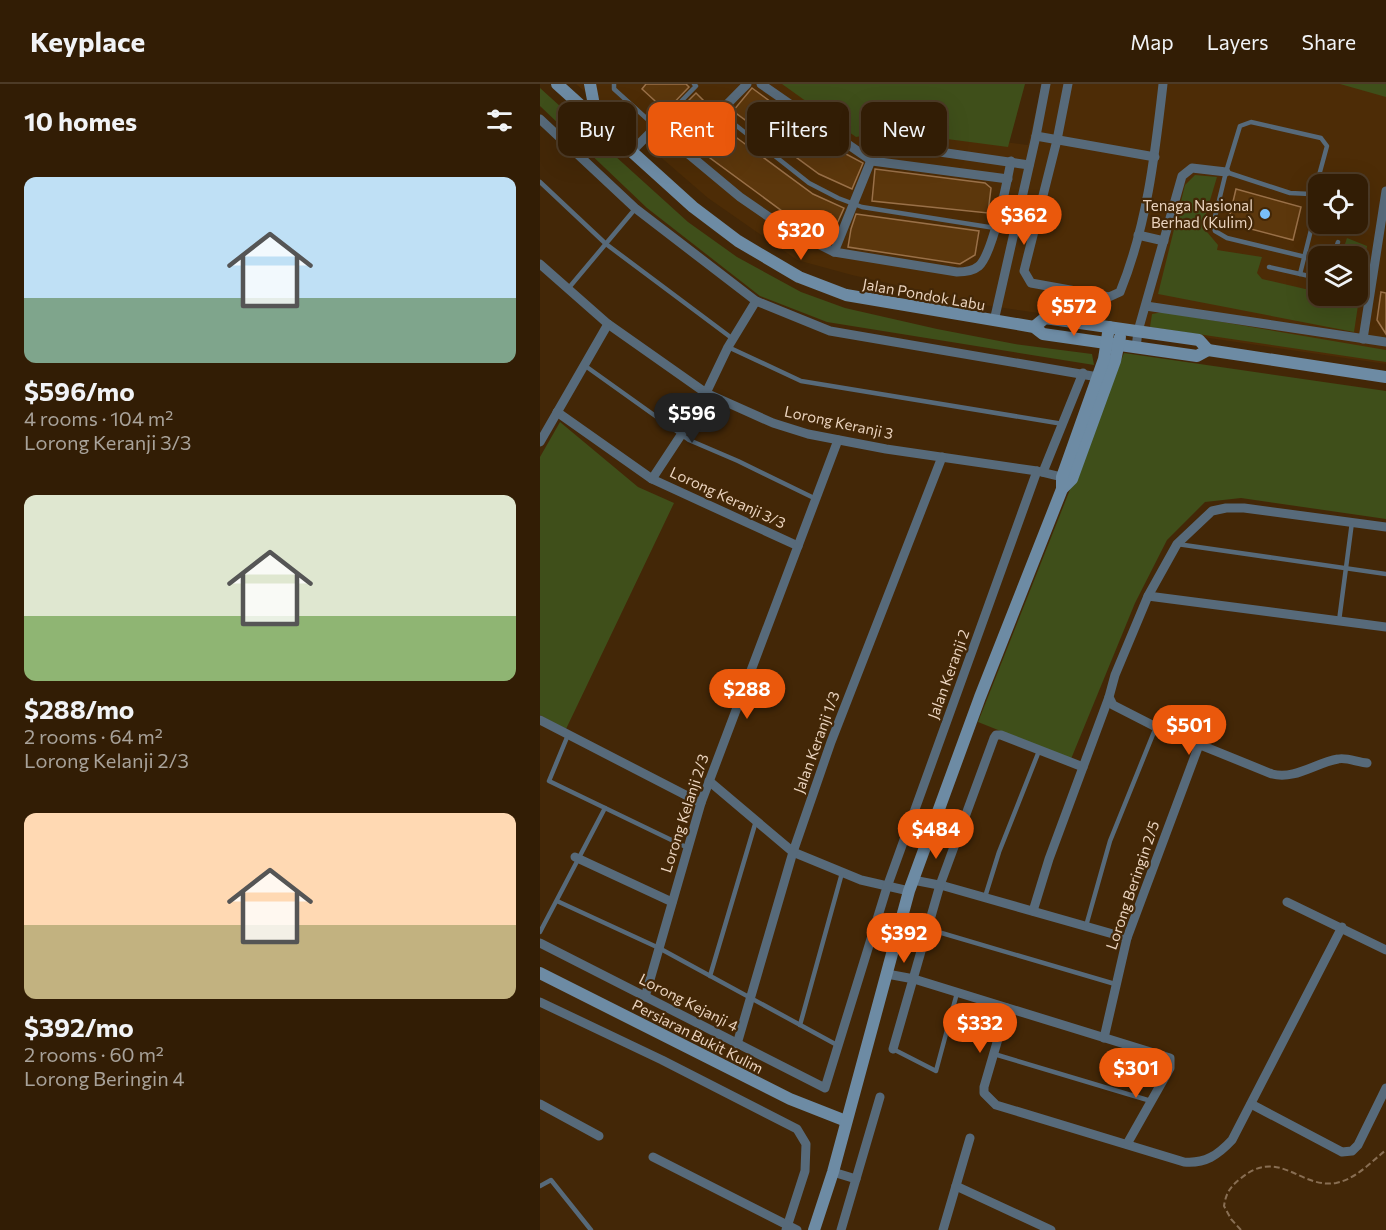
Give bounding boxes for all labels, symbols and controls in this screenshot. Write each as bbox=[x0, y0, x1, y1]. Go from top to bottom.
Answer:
text: Keyplace bbox=[30, 24, 145, 58]
text: Map bbox=[1130, 29, 1174, 54]
text: Layers bbox=[1207, 29, 1269, 54]
text: Share bbox=[1302, 29, 1356, 54]
chip: Buy bbox=[558, 102, 636, 156]
chip: Rent bbox=[648, 102, 735, 156]
chip: Filters bbox=[747, 102, 849, 156]
chip: New bbox=[861, 102, 947, 156]
icon: filters bbox=[483, 104, 516, 137]
text: 10 homes bbox=[24, 105, 137, 136]
map controls bbox=[1308, 174, 1368, 306]
button: locate bbox=[1308, 174, 1368, 234]
pin: $362 bbox=[988, 195, 1060, 246]
place label: Tenaga Nasional Berhad (Kulim) bbox=[1142, 196, 1253, 231]
text: $362 bbox=[1001, 202, 1047, 226]
marker: Tenaga Nasional Berhad (Kulim) bbox=[1258, 207, 1272, 221]
pin: $320 bbox=[765, 210, 837, 261]
icon: home bbox=[216, 216, 324, 324]
text: $320 bbox=[777, 217, 825, 241]
button: layers bbox=[1308, 246, 1368, 306]
street label: Jalan Pondok Labu bbox=[861, 274, 987, 314]
pin: $572 bbox=[1038, 286, 1110, 337]
text: $572 bbox=[1051, 293, 1097, 317]
text: $596/mo bbox=[24, 375, 135, 406]
pin: $596 bbox=[656, 393, 728, 444]
text: $596 bbox=[668, 400, 716, 424]
street label: Lorong Keranji 3 bbox=[783, 402, 895, 442]
text: 4 rooms · 104 m² bbox=[24, 406, 173, 430]
text: Lorong Keranji 3/3 bbox=[24, 430, 192, 454]
street label: Lorong Keranji 3/3 bbox=[667, 462, 789, 532]
icon: home bbox=[216, 534, 324, 642]
street label: Jalan Keranji 2 bbox=[923, 627, 973, 721]
pin: $288 bbox=[711, 669, 783, 720]
text: $288 bbox=[723, 676, 771, 700]
street label: Jalan Keranji 1/3 bbox=[789, 689, 843, 795]
text: $288/mo bbox=[24, 693, 134, 724]
pin: $501 bbox=[1153, 705, 1225, 756]
text: $501 bbox=[1166, 712, 1212, 736]
text: 2 rooms · 64 m² bbox=[24, 724, 163, 748]
text: Lorong Kelanji 2/3 bbox=[24, 748, 189, 772]
street label: Lorong Kelanji 2/3 bbox=[656, 751, 712, 875]
pin: $484 bbox=[900, 809, 972, 860]
text: $484 bbox=[912, 816, 960, 840]
street label: Lorong Beringin 2/5 bbox=[1102, 818, 1162, 952]
icon: home bbox=[216, 852, 324, 960]
pin: $392 bbox=[868, 913, 940, 964]
text: $392 bbox=[881, 920, 927, 944]
street label: Lorong Kejanji 4 bbox=[636, 969, 742, 1035]
street label: Persiaran Bukit Kulim bbox=[630, 995, 766, 1077]
pin: $332 bbox=[944, 1003, 1016, 1054]
text: $332 bbox=[957, 1010, 1003, 1034]
text: $392/mo bbox=[24, 1011, 134, 1042]
text: 2 rooms · 60 m² bbox=[24, 1042, 164, 1066]
pin: $301 bbox=[1100, 1048, 1172, 1099]
text: $301 bbox=[1113, 1055, 1159, 1079]
text: Lorong Beringin 4 bbox=[24, 1066, 184, 1090]

